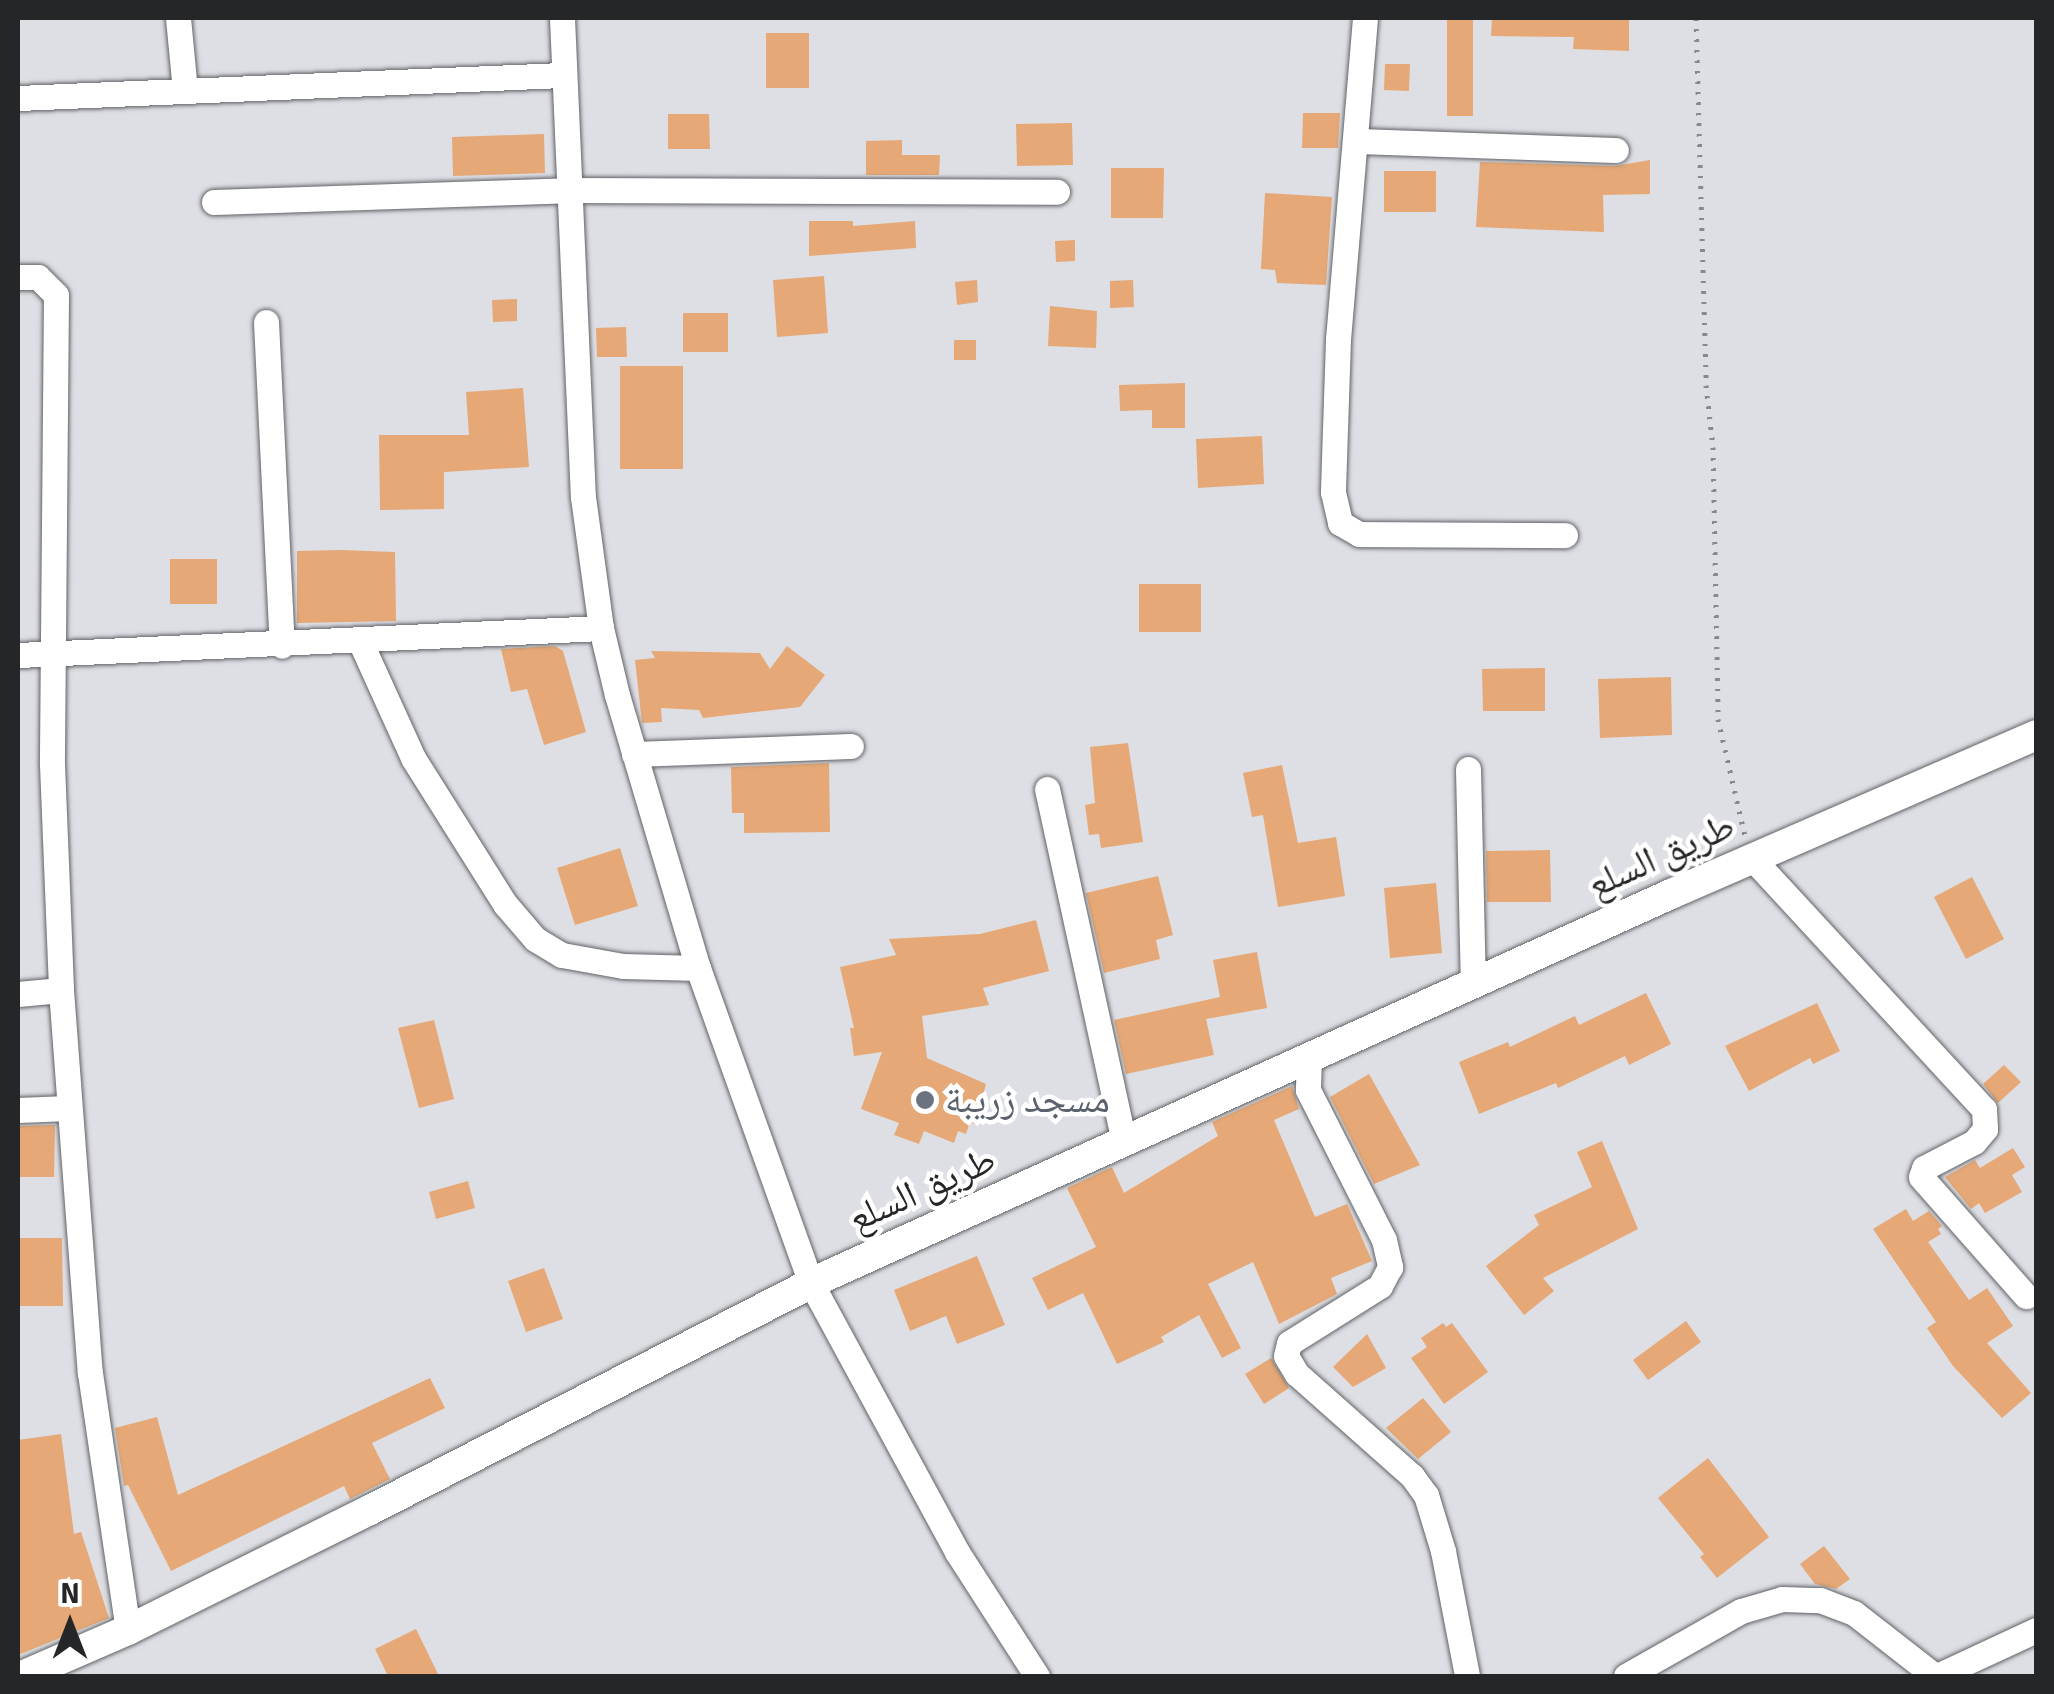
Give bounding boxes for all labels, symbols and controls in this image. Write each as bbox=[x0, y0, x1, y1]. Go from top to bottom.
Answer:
street label: طريق السلع bbox=[1580, 802, 1742, 908]
place label: مسجد زريبة bbox=[945, 1077, 1110, 1123]
marker: مسجد زريبة bbox=[914, 1089, 936, 1111]
street label: طريق السلع bbox=[841, 1136, 1003, 1242]
north arrow bbox=[20, 1574, 120, 1674]
text: N bbox=[60, 1577, 80, 1611]

